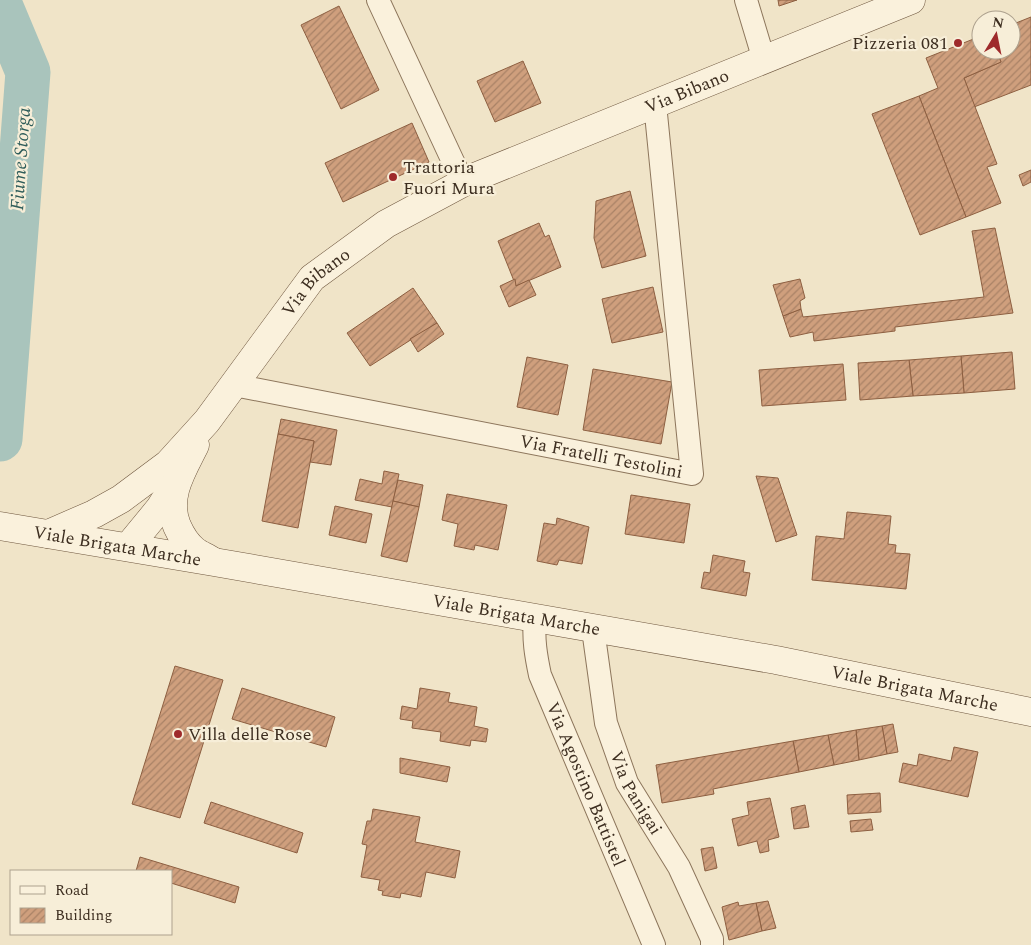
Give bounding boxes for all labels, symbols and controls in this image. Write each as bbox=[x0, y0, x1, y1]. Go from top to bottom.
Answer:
north arrow bbox=[971, 10, 1021, 60]
text: N bbox=[991, 11, 1006, 34]
place label: Pizzeria 081 bbox=[852, 30, 948, 57]
marker: Pizzeria 081 bbox=[952, 37, 964, 49]
street label: Via Bibano bbox=[641, 62, 733, 120]
water label: Fiume Storga bbox=[3, 106, 39, 212]
place label: Trattoria Fuori Mura bbox=[403, 154, 495, 202]
marker: Trattoria Fuori Mura bbox=[387, 171, 399, 183]
street label: Via Bibano bbox=[275, 241, 356, 322]
street label: Via Fratelli Testolini bbox=[517, 427, 685, 485]
street label: Viale Brigata Marche bbox=[31, 518, 203, 573]
street label: Viale Brigata Marche bbox=[430, 587, 603, 643]
street label: Viale Brigata Marche bbox=[829, 658, 1001, 718]
street label: Via Agostino Battistel bbox=[539, 698, 633, 871]
place label: Villa delle Rose bbox=[188, 721, 312, 748]
marker: Villa delle Rose bbox=[172, 728, 184, 740]
street label: Via Panigai bbox=[603, 747, 669, 840]
legend bbox=[10, 870, 172, 935]
text: Road bbox=[55, 879, 89, 902]
text: Building bbox=[55, 904, 112, 927]

